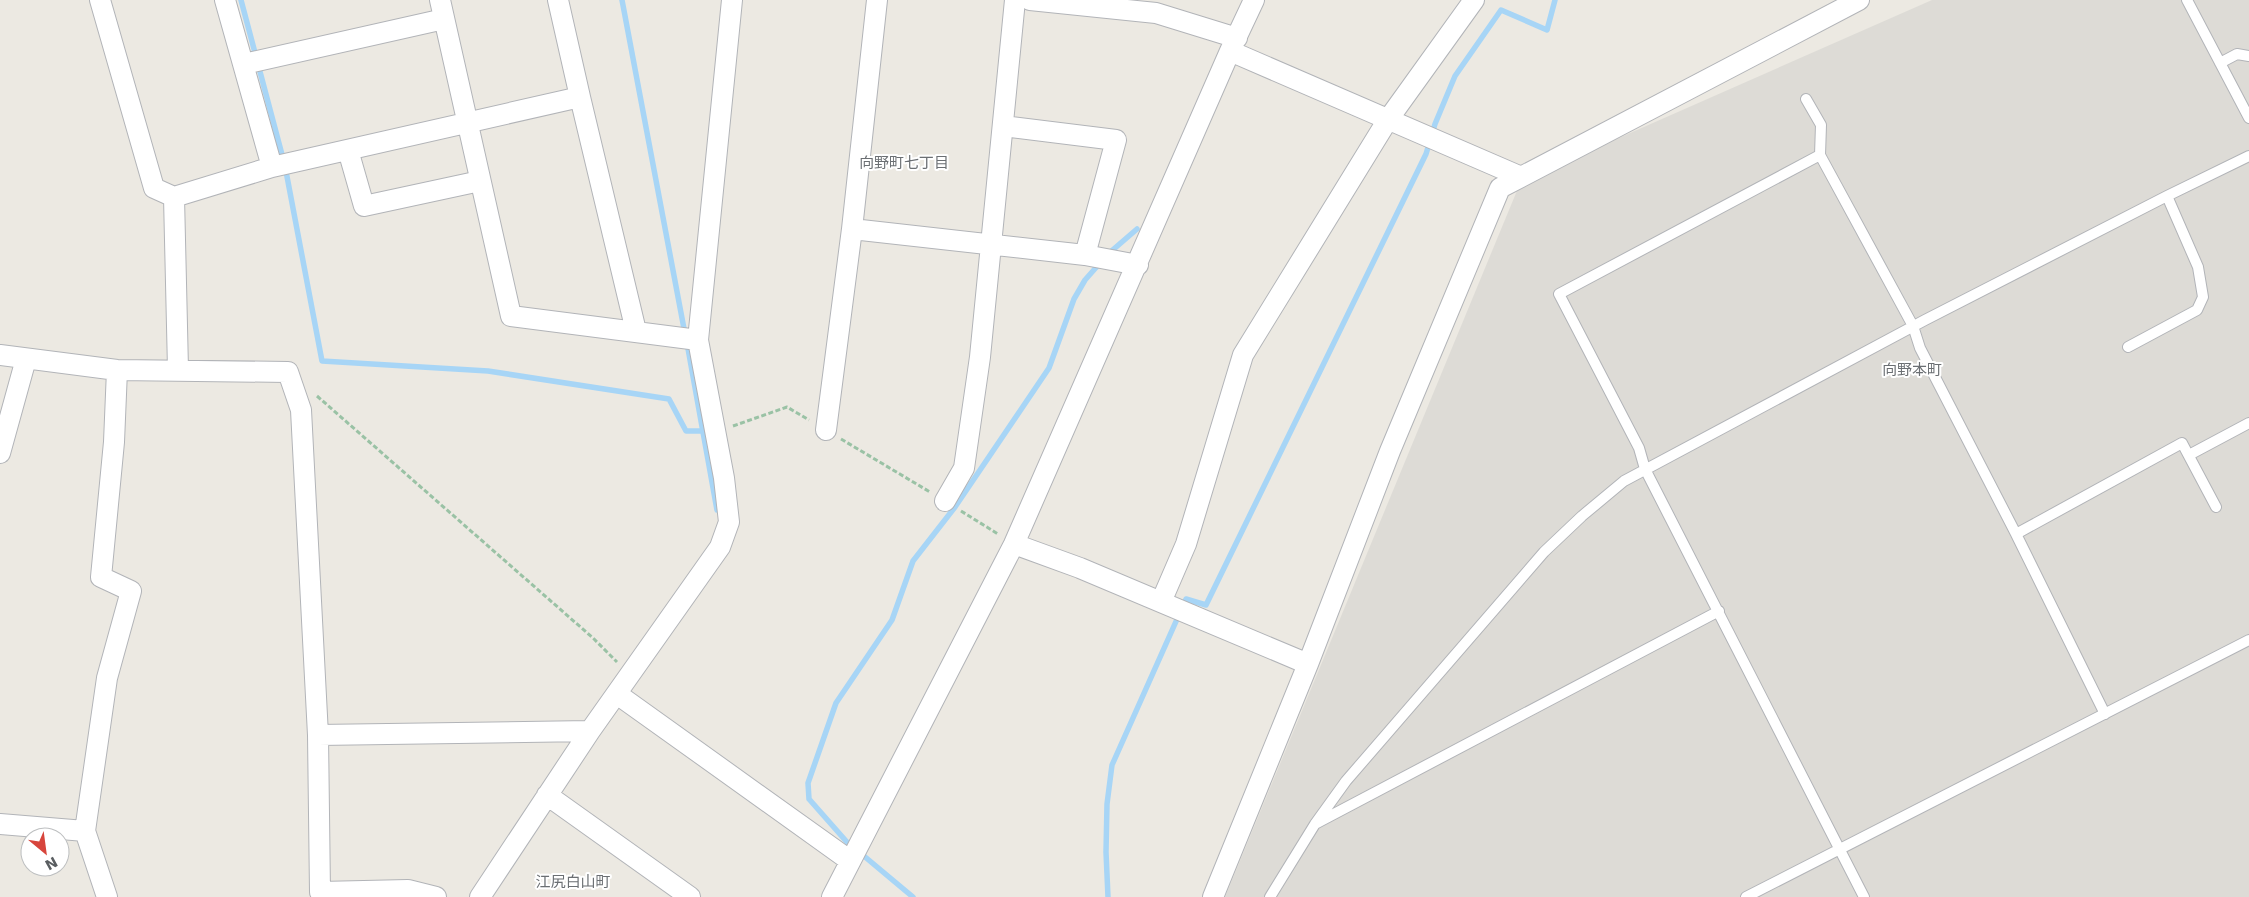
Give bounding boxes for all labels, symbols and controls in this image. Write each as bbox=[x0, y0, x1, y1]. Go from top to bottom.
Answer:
district label: 向野町七丁目 bbox=[859, 154, 949, 172]
district label: 向野本町 bbox=[1882, 361, 1942, 379]
north arrow bbox=[20, 827, 70, 877]
text: N bbox=[42, 854, 60, 873]
district label: 江尻白山町 bbox=[535, 873, 611, 891]

